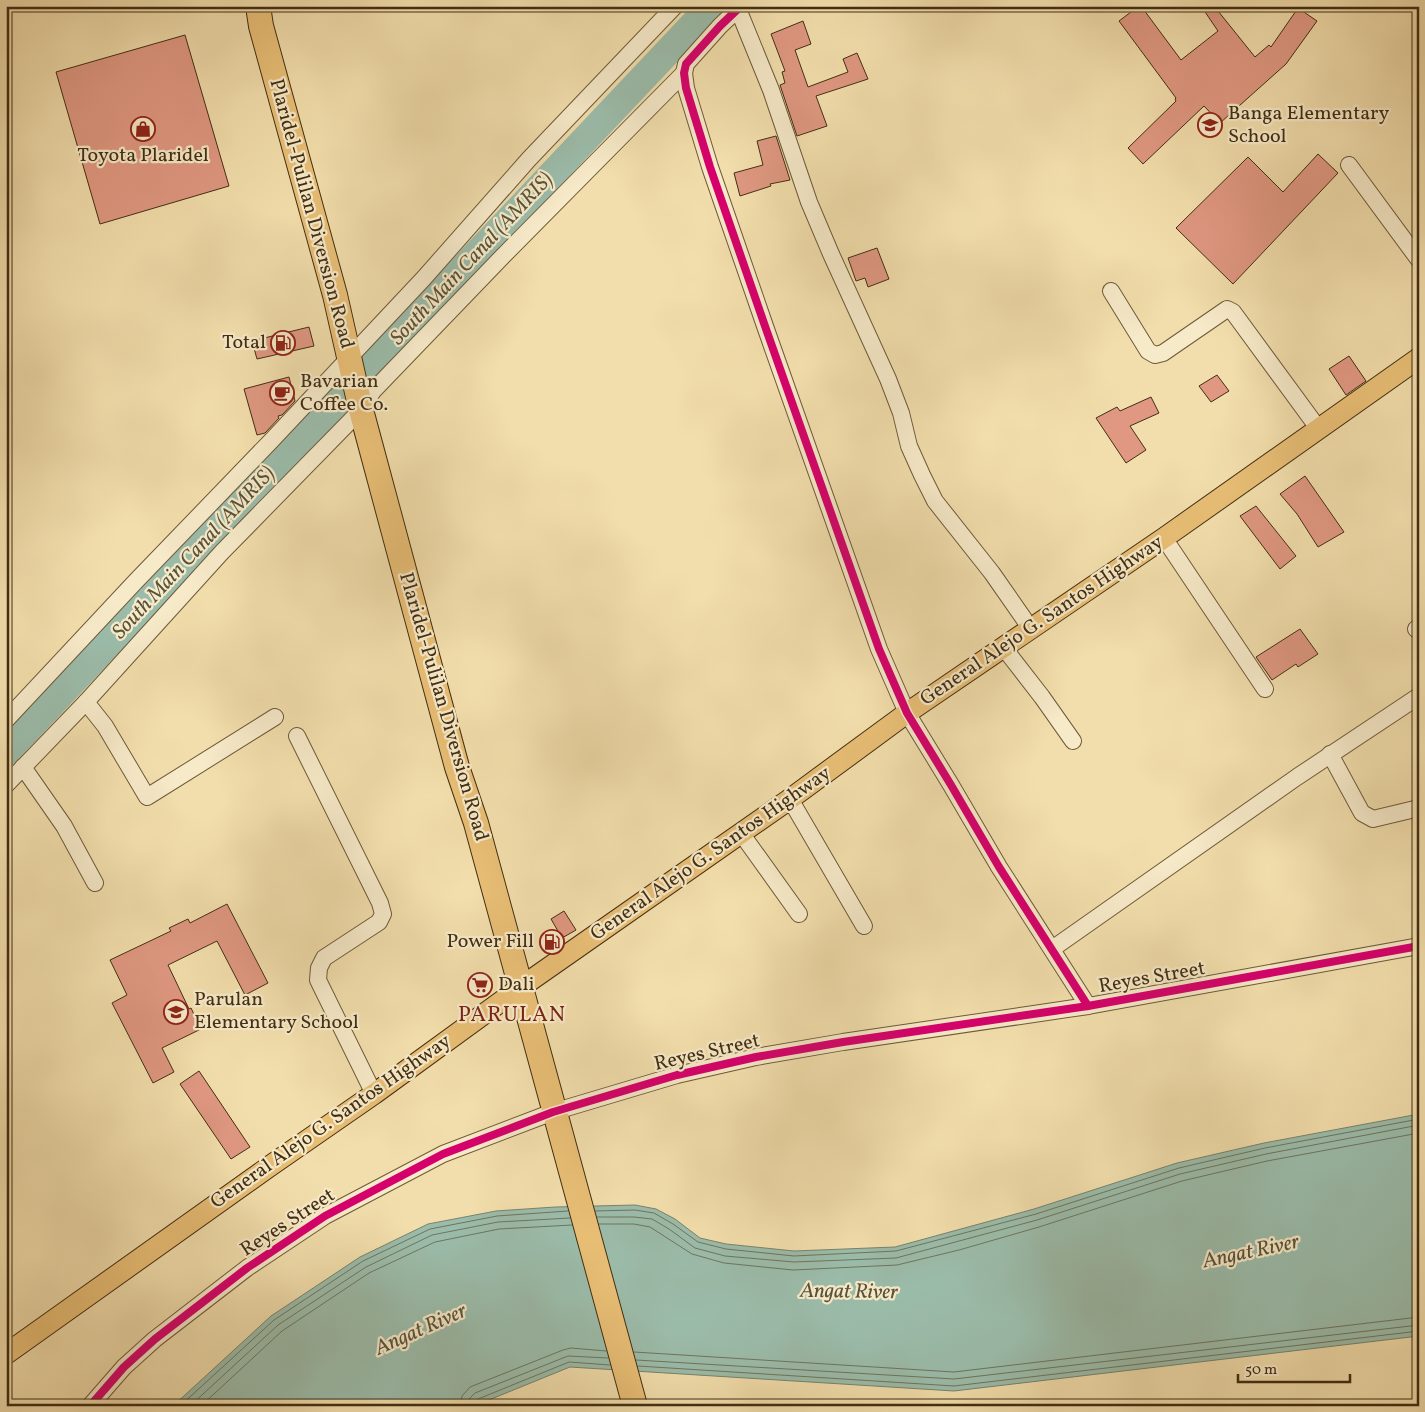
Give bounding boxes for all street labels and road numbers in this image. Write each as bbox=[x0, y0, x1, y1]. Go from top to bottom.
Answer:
street label: Plaridel-Pulilan Diversion Road bbox=[261, 76, 361, 352]
street label: General Alejo G. Santos Highway bbox=[915, 529, 1169, 713]
street label: Plaridel-Pulilan Diversion Road bbox=[391, 569, 495, 845]
street label: General Alejo G. Santos Highway bbox=[585, 760, 837, 948]
street label: Reyes Street bbox=[1097, 955, 1207, 1001]
street label: Reyes Street bbox=[651, 1027, 763, 1079]
street label: General Alejo G. Santos Highway bbox=[205, 1028, 457, 1216]
street label: Reyes Street bbox=[235, 1182, 341, 1264]

